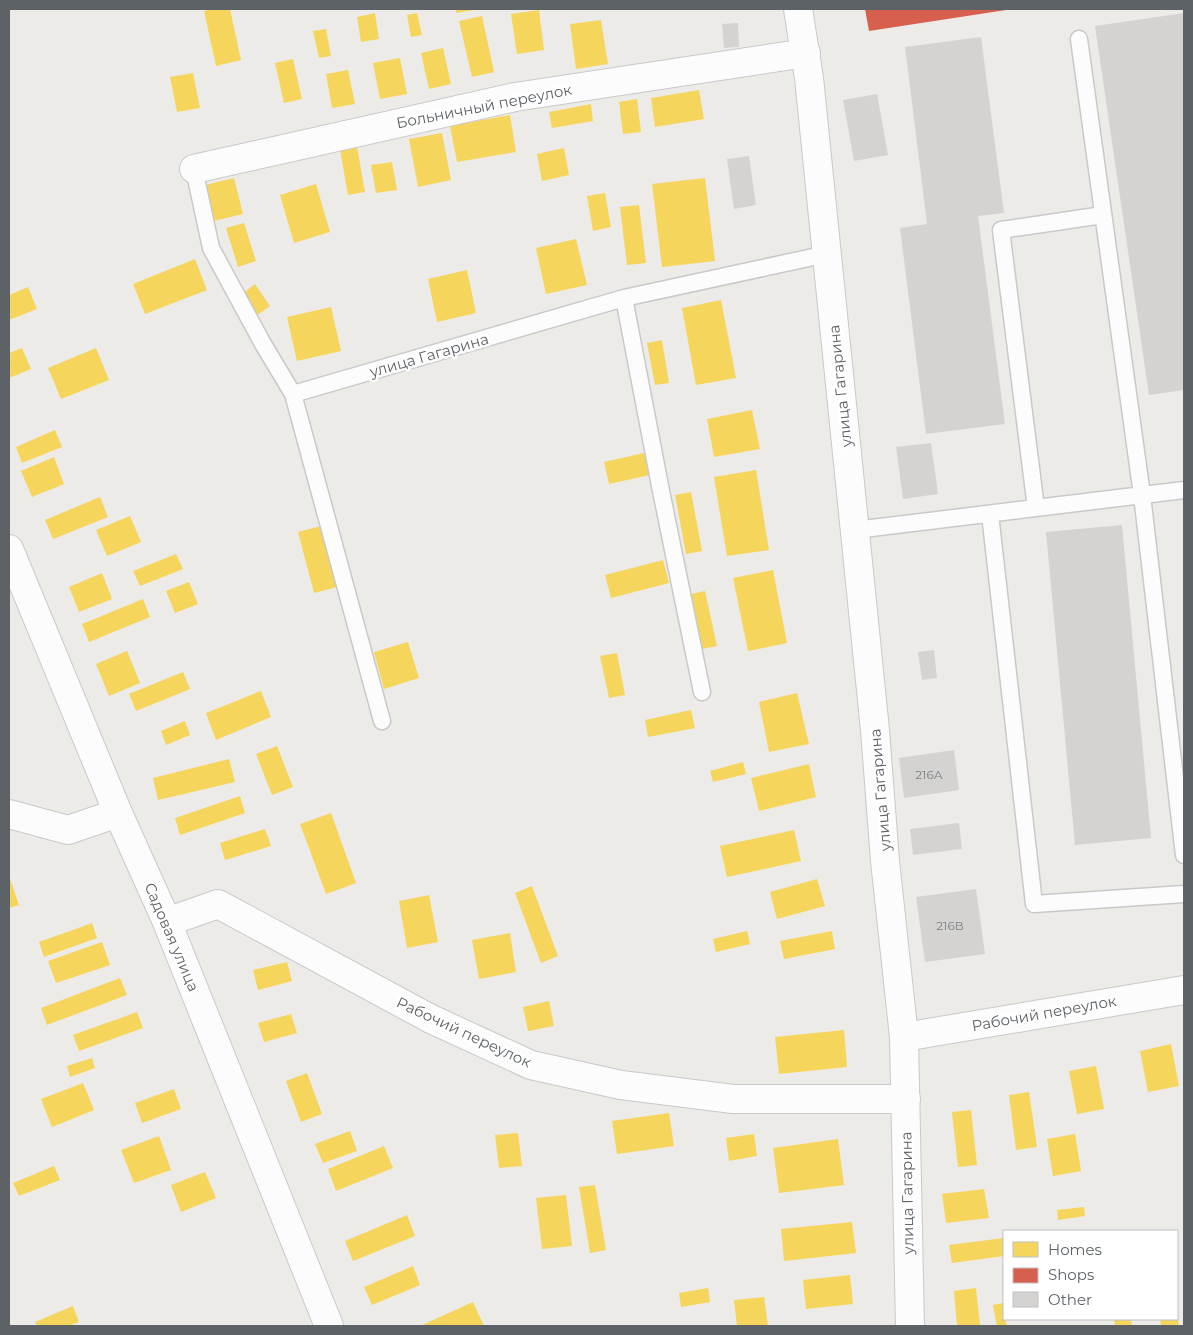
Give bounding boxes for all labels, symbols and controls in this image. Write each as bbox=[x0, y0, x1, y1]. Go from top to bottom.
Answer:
street label: Больничный переулок bbox=[395, 80, 574, 132]
street label: улица Гагарина bbox=[824, 324, 856, 449]
street label: улица Гагарина bbox=[366, 329, 491, 381]
street label: улица Гагарина bbox=[865, 728, 895, 853]
house number: 216А bbox=[915, 767, 943, 782]
street label: Садовая улица bbox=[141, 880, 203, 994]
house number: 216В bbox=[936, 918, 964, 933]
street label: Рабочий переулок bbox=[970, 991, 1118, 1035]
street label: Рабочий переулок bbox=[394, 992, 535, 1072]
street label: улица Гагарина bbox=[896, 1131, 918, 1256]
legend bbox=[1003, 1230, 1178, 1320]
text: Homes bbox=[1048, 1240, 1102, 1259]
text: Shops bbox=[1048, 1265, 1094, 1284]
text: Other bbox=[1048, 1290, 1092, 1309]

